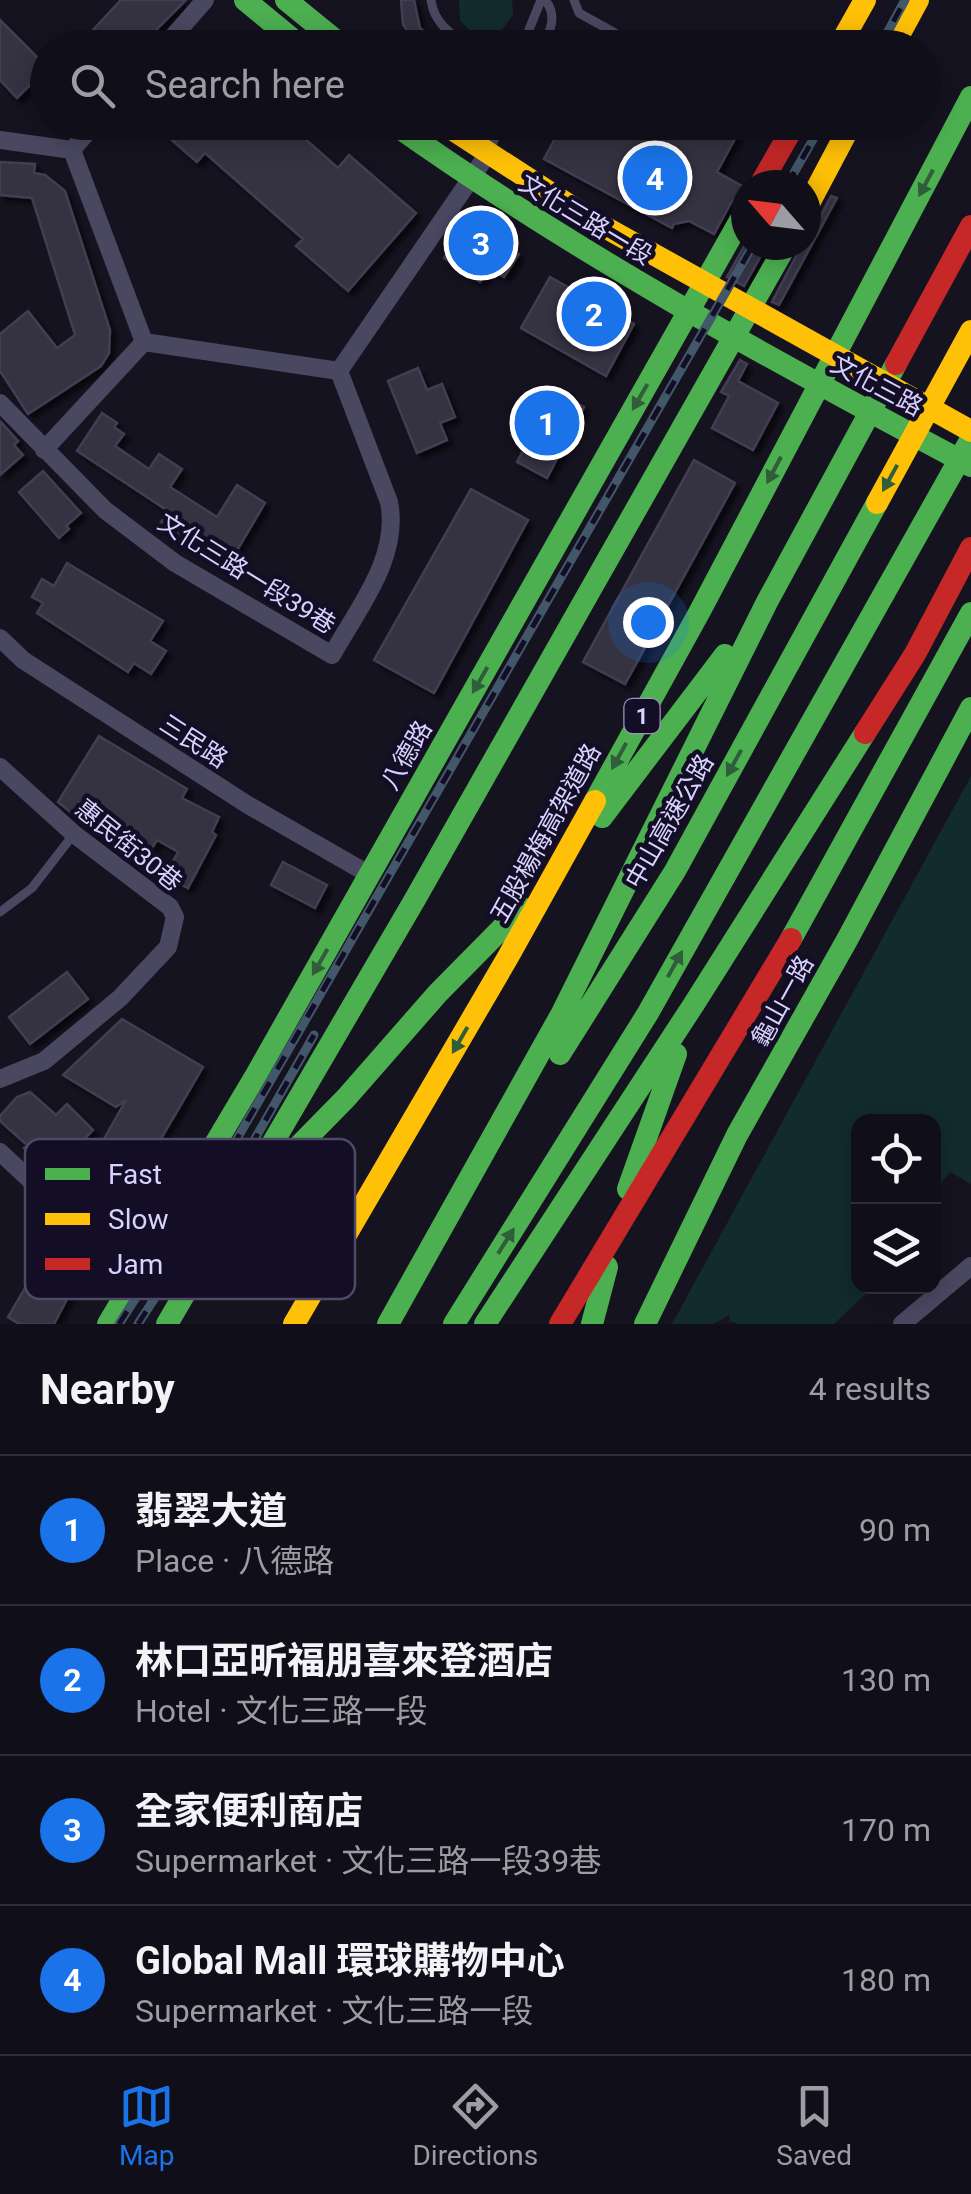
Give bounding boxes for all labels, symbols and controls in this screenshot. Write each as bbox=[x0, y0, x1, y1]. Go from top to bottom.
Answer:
search box bbox=[30, 30, 941, 140]
icon: search bbox=[65, 58, 120, 113]
text: Search here bbox=[145, 63, 345, 107]
pin: 4 bbox=[622, 140, 688, 216]
street label: 文化三路一段 bbox=[514, 168, 658, 270]
one-way arrow bbox=[917, 169, 935, 197]
north arrow bbox=[731, 170, 821, 260]
pin: 3 bbox=[448, 206, 514, 280]
pin: 2 bbox=[562, 276, 626, 352]
street label: 文化三路 bbox=[826, 349, 928, 422]
one-way arrow bbox=[632, 383, 650, 411]
pin: 1 bbox=[514, 386, 580, 460]
one-way arrow bbox=[766, 456, 783, 485]
one-way arrow bbox=[882, 463, 899, 492]
street label: 文化三路一段39巷 bbox=[153, 507, 341, 640]
your location bbox=[623, 597, 674, 648]
one-way arrow bbox=[472, 666, 490, 694]
road number: 1 bbox=[624, 699, 660, 733]
street label: 三民路 bbox=[154, 709, 233, 774]
street label: 八德路 bbox=[375, 716, 438, 795]
street label: 五股楊梅高架道路 bbox=[484, 739, 607, 928]
one-way arrow bbox=[611, 742, 628, 771]
one-way arrow bbox=[725, 748, 742, 777]
street label: 中山高速公路 bbox=[619, 749, 719, 893]
street label: 惠民街30巷 bbox=[70, 794, 188, 897]
one-way arrow bbox=[312, 948, 329, 977]
one-way arrow bbox=[666, 950, 684, 978]
street label: 龜山一路 bbox=[746, 950, 819, 1052]
one-way arrow bbox=[452, 1025, 469, 1054]
map controls bbox=[851, 1114, 941, 1294]
button: locate bbox=[851, 1114, 941, 1204]
legend bbox=[25, 1139, 355, 1299]
text: Fast bbox=[108, 1158, 162, 1191]
text: Slow bbox=[108, 1203, 168, 1236]
button: layers bbox=[851, 1204, 941, 1294]
one-way arrow bbox=[497, 1227, 514, 1255]
text: Jam bbox=[108, 1248, 163, 1281]
text: Nearby bbox=[40, 1365, 175, 1414]
text: 4 results bbox=[809, 1370, 931, 1408]
text: 翡翠大道 bbox=[135, 1489, 287, 1533]
text: 1 bbox=[63, 1511, 82, 1549]
text: 90 m bbox=[859, 1511, 931, 1549]
text: Place · 八德路 bbox=[135, 1542, 334, 1580]
text: 林口亞昕福朋喜來登酒店 bbox=[135, 1639, 553, 1683]
text: 2 bbox=[63, 1661, 82, 1699]
text: 130 m bbox=[841, 1661, 931, 1699]
text: Hotel · 文化三路一段 bbox=[135, 1692, 428, 1730]
text: 全家便利商店 bbox=[135, 1789, 363, 1833]
text: 3 bbox=[63, 1811, 82, 1849]
text: 170 m bbox=[841, 1811, 931, 1849]
text: Supermarket · 文化三路一段39巷 bbox=[135, 1842, 601, 1880]
text: Global Mall 環球購物中心 bbox=[135, 1939, 565, 1983]
text: 4 bbox=[63, 1961, 82, 1999]
text: 180 m bbox=[841, 1961, 931, 1999]
text: Supermarket · 文化三路一段 bbox=[135, 1992, 533, 2030]
tab: Map bbox=[119, 2079, 174, 2172]
tab: Directions bbox=[412, 2079, 538, 2172]
tab: Saved bbox=[776, 2079, 852, 2172]

